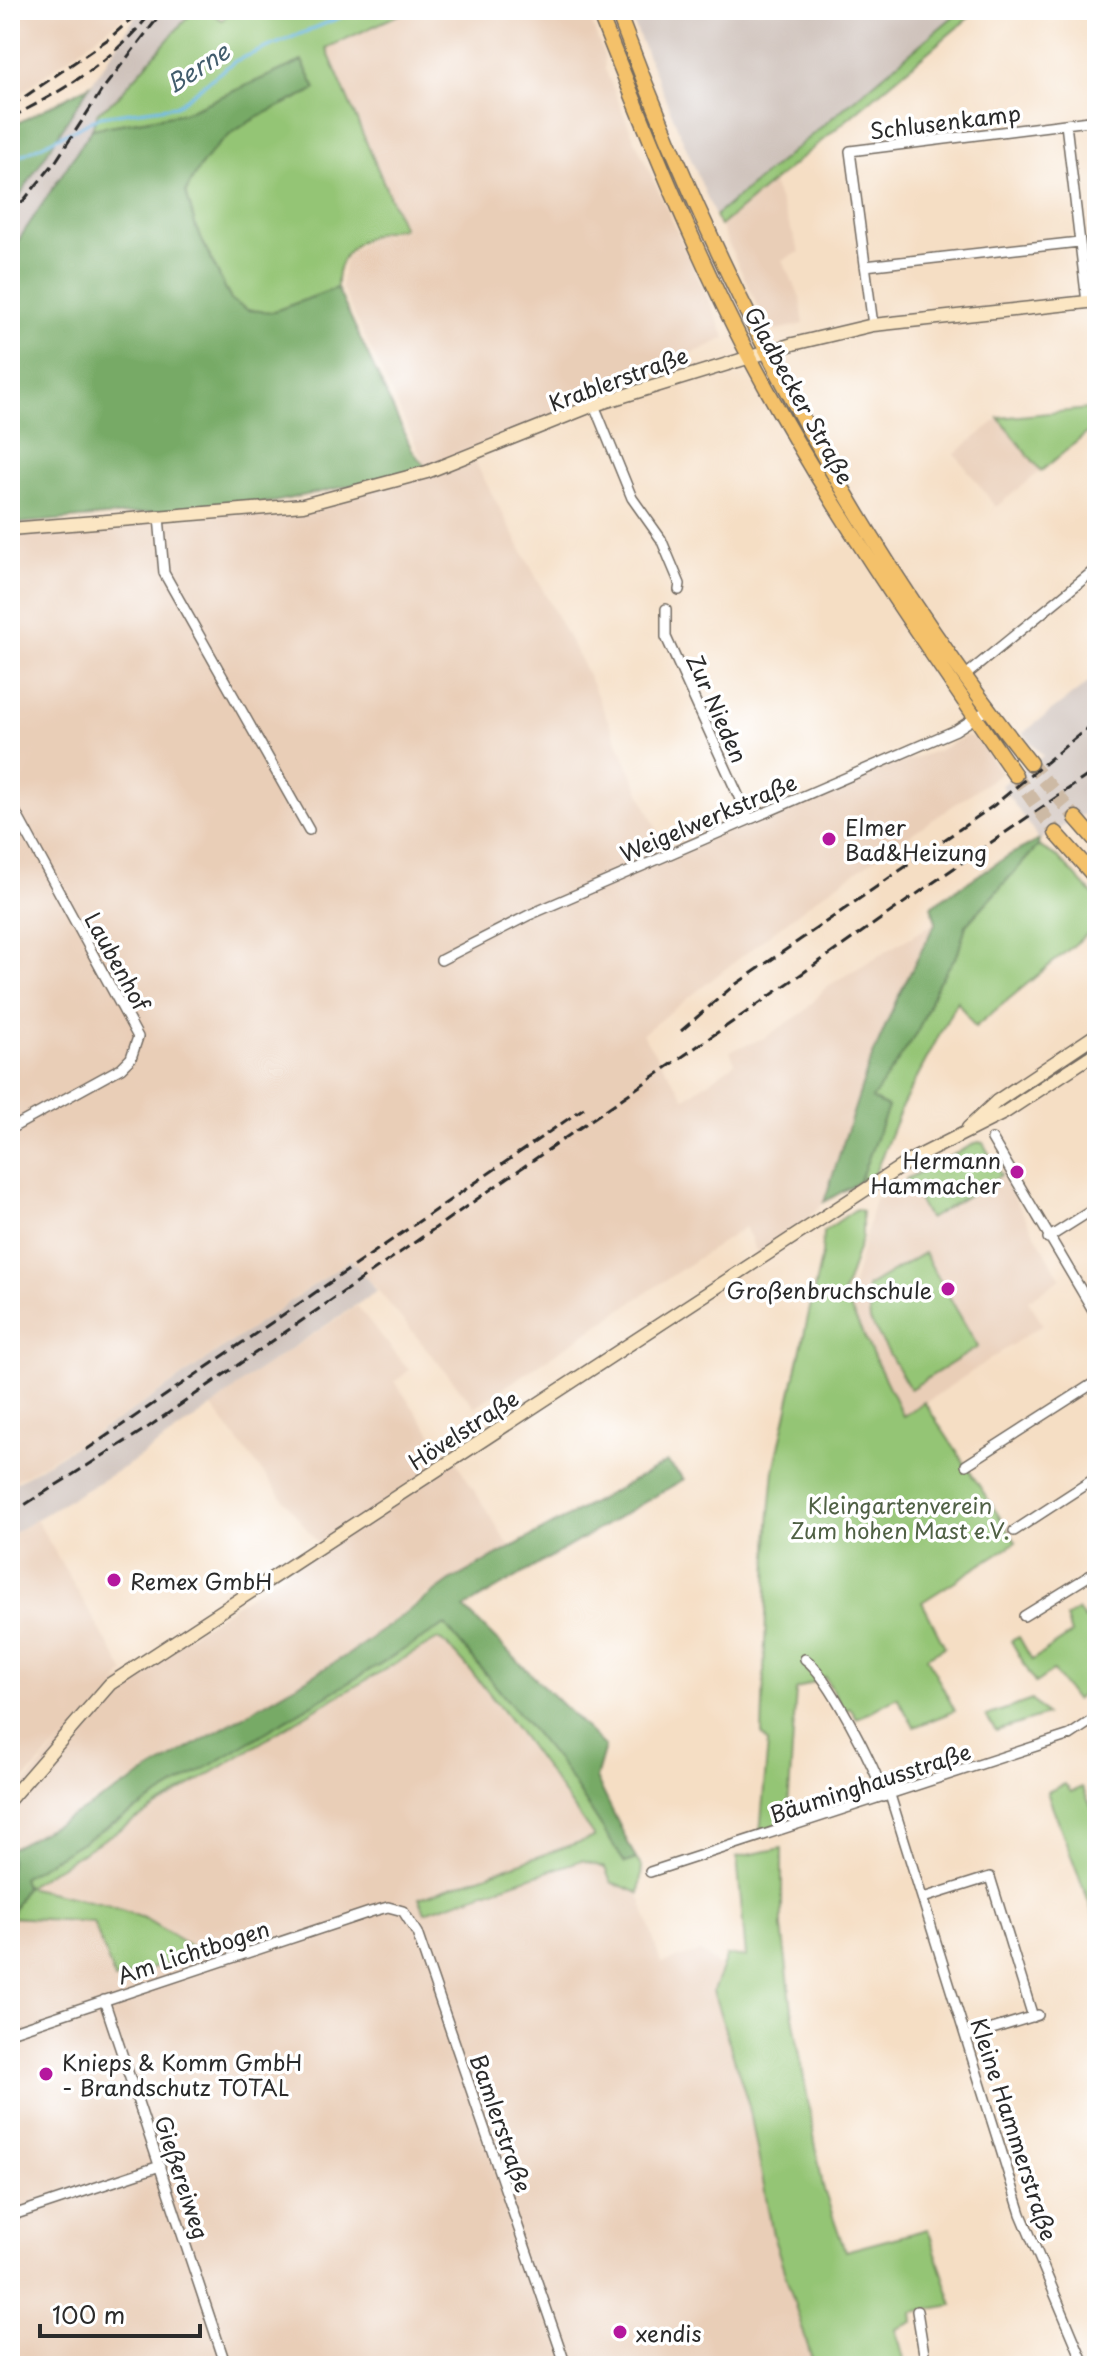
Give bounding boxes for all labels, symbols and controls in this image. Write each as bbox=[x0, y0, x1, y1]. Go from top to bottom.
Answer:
water label: Berne bbox=[158, 32, 237, 101]
street label: Schlusenkamp bbox=[868, 95, 1022, 147]
street label: Gladbecker Straße bbox=[737, 300, 863, 490]
street label: Krablerstraße bbox=[544, 338, 692, 418]
street label: Zur Nieden bbox=[679, 648, 757, 768]
street label: Weigelwerkstraße bbox=[614, 765, 802, 869]
place label: Elmer Bad&Heizung bbox=[845, 810, 987, 868]
marker: Elmer Bad&Heizung bbox=[820, 830, 838, 848]
street label: Laubenhof bbox=[77, 906, 159, 1018]
place label: Hermann Hammacher bbox=[871, 1143, 1002, 1201]
marker: Hermann Hammacher bbox=[1008, 1163, 1026, 1181]
place label: Großenbruchschule bbox=[726, 1273, 932, 1306]
marker: Großenbruchschule bbox=[939, 1280, 957, 1298]
street label: Hövelstraße bbox=[401, 1381, 525, 1477]
park label: Kleingartenverein Zum hohen Mast e.V. bbox=[790, 1488, 1010, 1546]
place label: Remex GmbH bbox=[130, 1564, 272, 1597]
marker: Remex GmbH bbox=[105, 1571, 123, 1589]
street label: Bäuminghausstraße bbox=[765, 1734, 975, 1830]
street label: Am Lichtbogen bbox=[113, 1911, 273, 1991]
street label: Kleine Hammerstraße bbox=[963, 2014, 1067, 2244]
place label: Knieps & Komm GmbH - Brandschutz TOTAL bbox=[62, 2045, 302, 2103]
street label: Bamlerstraße bbox=[463, 2049, 541, 2197]
marker: Knieps & Komm GmbH - Brandschutz TOTAL bbox=[37, 2065, 55, 2083]
street label: Gießereiweg bbox=[147, 2111, 219, 2243]
scale bar bbox=[40, 2288, 200, 2338]
text: 100 m bbox=[52, 2296, 125, 2332]
place label: xendis bbox=[636, 2316, 701, 2349]
marker: xendis bbox=[611, 2323, 629, 2341]

